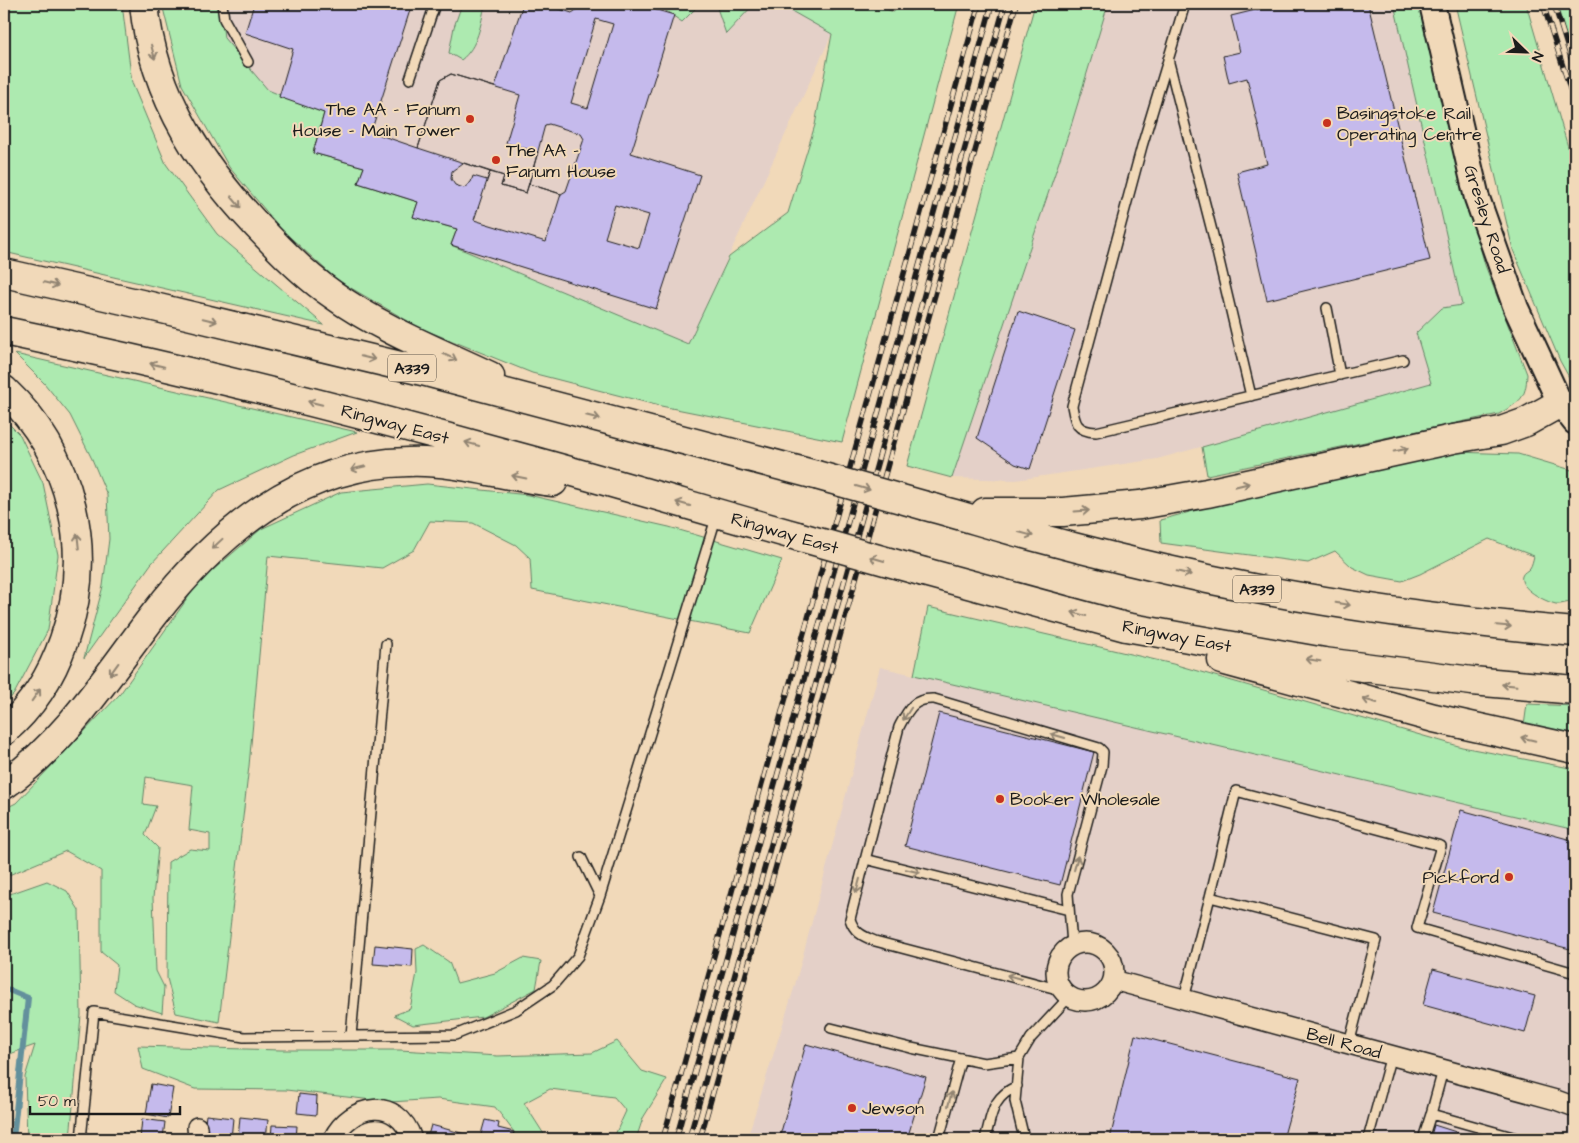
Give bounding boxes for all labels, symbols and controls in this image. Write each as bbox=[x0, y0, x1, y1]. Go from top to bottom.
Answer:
north arrow bbox=[1502, 28, 1552, 78]
one-way arrow bbox=[148, 43, 158, 59]
text: N bbox=[1526, 49, 1548, 65]
place label: The AA - Fanum House - Main Tower bbox=[293, 97, 460, 143]
place label: Basingstoke Rail Operating Centre bbox=[1337, 101, 1482, 148]
marker: The AA - Fanum House - Main Tower bbox=[464, 113, 476, 125]
marker: Basingstoke Rail Operating Centre bbox=[1321, 117, 1333, 129]
place label: The AA - Fanum House bbox=[506, 138, 616, 184]
marker: The AA - Fanum House bbox=[490, 154, 502, 166]
street label: Gresley Road bbox=[1456, 162, 1516, 277]
one-way arrow bbox=[230, 195, 241, 208]
one-way arrow bbox=[43, 280, 59, 289]
one-way arrow bbox=[201, 316, 217, 325]
one-way arrow bbox=[359, 353, 375, 363]
one-way arrow bbox=[442, 353, 457, 362]
road number: A339 bbox=[388, 354, 436, 382]
one-way arrow bbox=[149, 360, 165, 369]
one-way arrow bbox=[307, 398, 323, 407]
street label: Ringway East bbox=[338, 398, 452, 452]
one-way arrow bbox=[584, 413, 600, 422]
one-way arrow bbox=[465, 439, 481, 448]
one-way arrow bbox=[1392, 444, 1408, 454]
one-way arrow bbox=[351, 464, 367, 473]
one-way arrow bbox=[511, 472, 527, 481]
one-way arrow bbox=[1233, 480, 1249, 489]
one-way arrow bbox=[855, 484, 871, 494]
one-way arrow bbox=[675, 499, 691, 509]
street label: Ringway East bbox=[728, 506, 842, 562]
one-way arrow bbox=[1074, 506, 1090, 515]
one-way arrow bbox=[1018, 530, 1034, 540]
one-way arrow bbox=[73, 533, 83, 549]
one-way arrow bbox=[211, 538, 224, 550]
one-way arrow bbox=[869, 553, 885, 563]
one-way arrow bbox=[1175, 569, 1191, 578]
road number: A339 bbox=[1233, 576, 1281, 602]
one-way arrow bbox=[1335, 599, 1351, 609]
one-way arrow bbox=[1071, 609, 1087, 619]
street label: Ringway East bbox=[1120, 614, 1234, 660]
one-way arrow bbox=[1496, 621, 1512, 630]
one-way arrow bbox=[1306, 655, 1322, 665]
one-way arrow bbox=[109, 662, 119, 676]
one-way arrow bbox=[1502, 680, 1518, 690]
one-way arrow bbox=[31, 689, 42, 702]
one-way arrow bbox=[1362, 696, 1378, 705]
one-way arrow bbox=[902, 706, 912, 720]
one-way arrow bbox=[1051, 730, 1067, 740]
one-way arrow bbox=[1520, 734, 1536, 743]
place label: Booker Wholesale bbox=[1010, 787, 1161, 812]
marker: Booker Wholesale bbox=[994, 793, 1006, 805]
one-way arrow bbox=[1072, 855, 1081, 871]
place label: Pickford bbox=[1422, 865, 1499, 890]
one-way arrow bbox=[904, 867, 920, 876]
marker: Pickford bbox=[1503, 871, 1515, 883]
one-way arrow bbox=[853, 878, 862, 894]
one-way arrow bbox=[1007, 972, 1023, 982]
street label: Bell Road bbox=[1304, 1021, 1384, 1065]
scale bar bbox=[30, 1083, 180, 1115]
text: 50 m bbox=[38, 1091, 76, 1112]
one-way arrow bbox=[946, 1091, 955, 1107]
place label: Jewson bbox=[862, 1096, 924, 1121]
marker: Jewson bbox=[846, 1102, 858, 1114]

